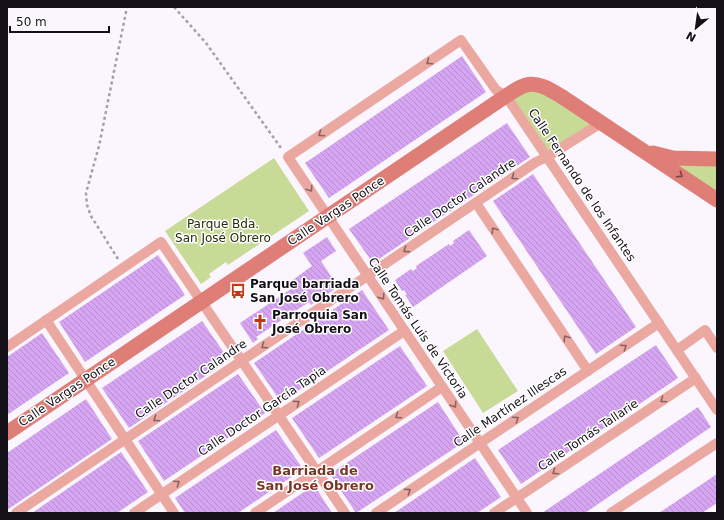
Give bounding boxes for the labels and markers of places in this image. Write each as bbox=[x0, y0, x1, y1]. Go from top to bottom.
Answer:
place label: Parque barriada San José Obrero bbox=[250, 277, 359, 305]
bus stop icon: Parque barriada San José Obrero bbox=[229, 282, 247, 300]
place label: Parroquia San José Obrero bbox=[271, 308, 367, 336]
church icon: Parroquia San José Obrero bbox=[251, 313, 269, 331]

